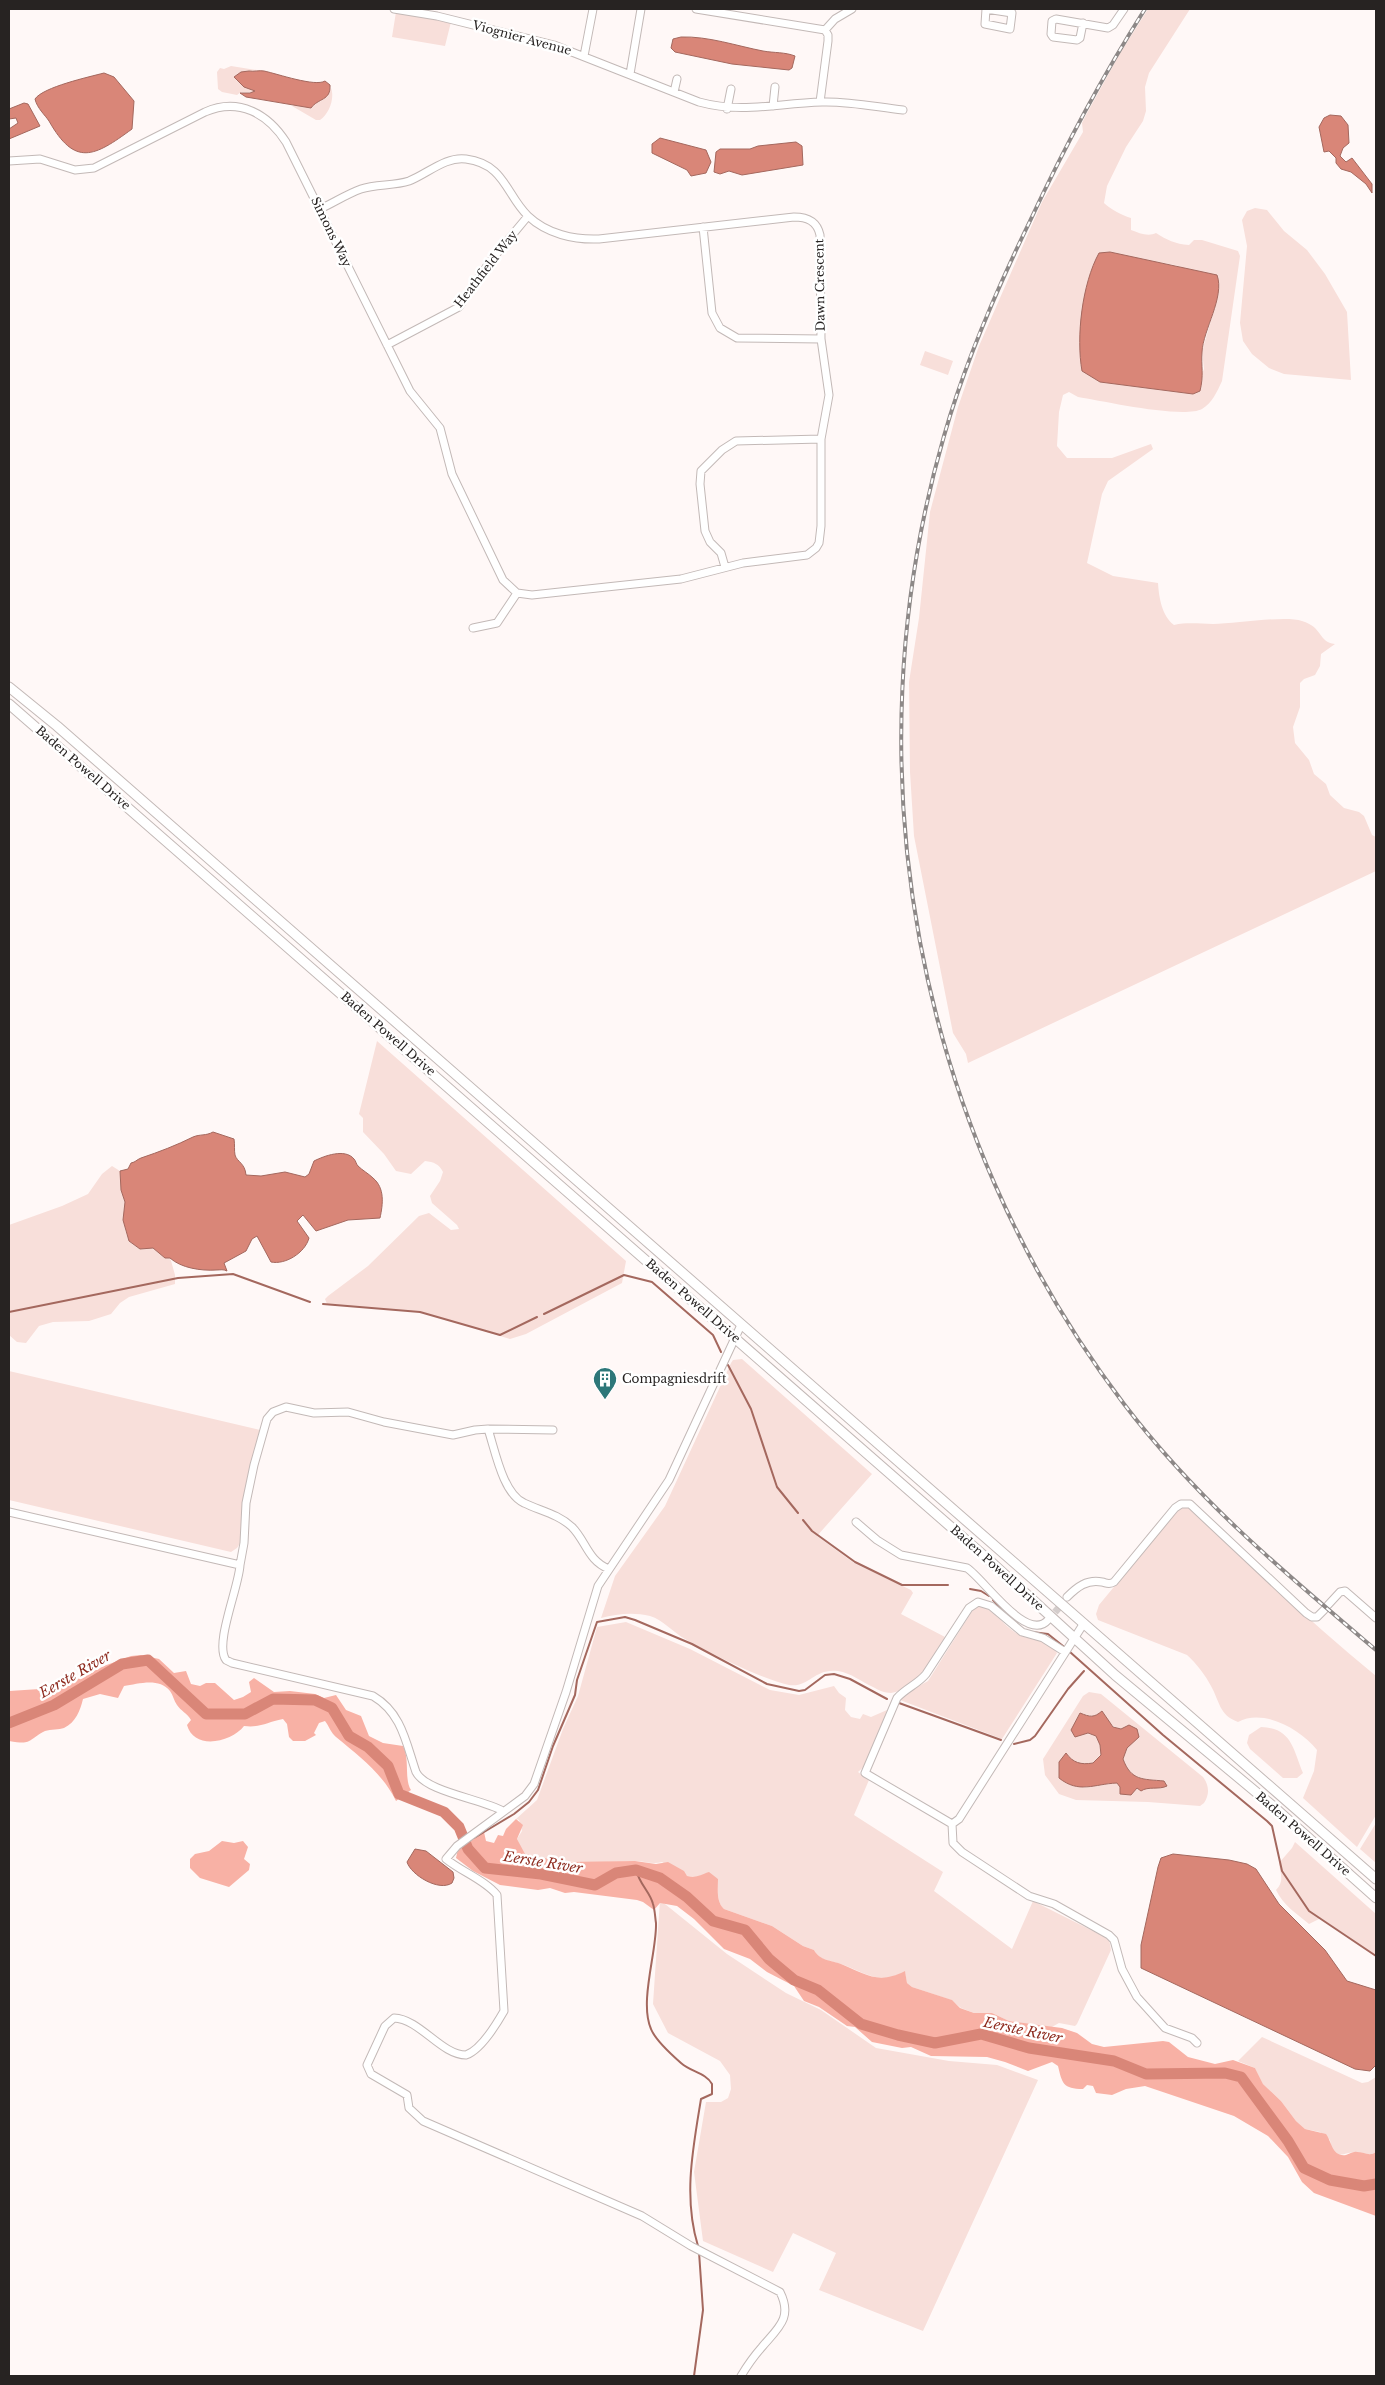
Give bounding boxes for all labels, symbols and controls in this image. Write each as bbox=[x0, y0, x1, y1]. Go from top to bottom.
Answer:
street label: Viognier Avenue bbox=[470, 17, 573, 58]
street label: Simons Way bbox=[308, 194, 355, 270]
street label: Heathfield Way bbox=[451, 227, 521, 310]
street label: Dawn Crescent bbox=[811, 238, 828, 331]
street label: Baden Powell Drive bbox=[33, 722, 134, 813]
street label: Baden Powell Drive bbox=[338, 988, 439, 1079]
street label: Baden Powell Drive bbox=[643, 1255, 744, 1346]
building icon: Compagniesdrift bbox=[592, 1366, 618, 1400]
place label: Compagniesdrift bbox=[622, 1371, 727, 1386]
street label: Baden Powell Drive bbox=[948, 1522, 1047, 1614]
water label: Eerste River bbox=[35, 1646, 115, 1702]
street label: Baden Powell Drive bbox=[1253, 1788, 1354, 1879]
water label: Eerste River bbox=[501, 1847, 584, 1877]
water label: Eerste River bbox=[981, 2013, 1065, 2047]

